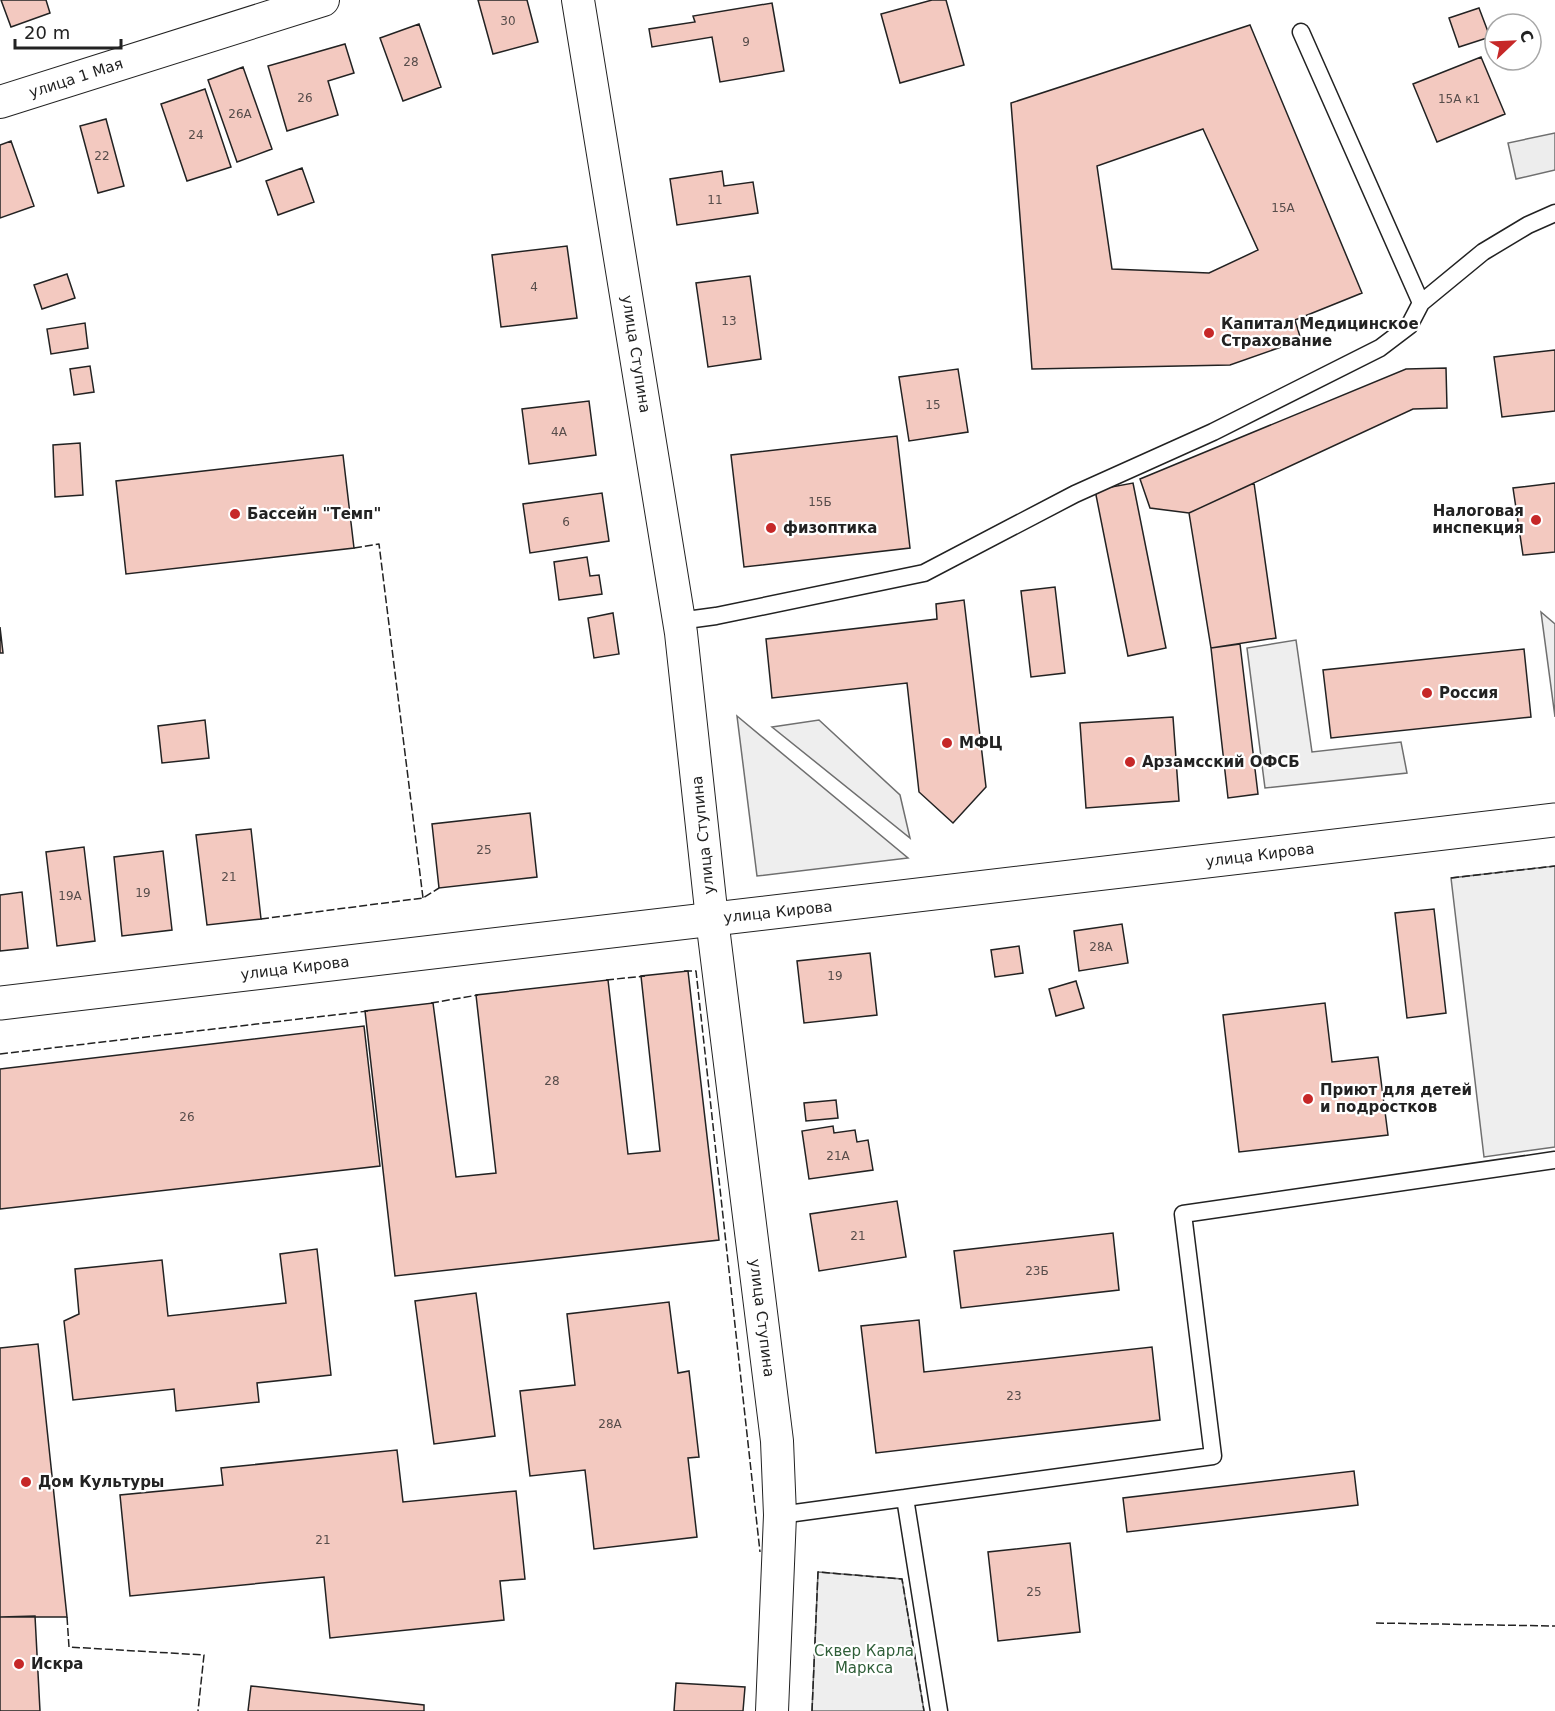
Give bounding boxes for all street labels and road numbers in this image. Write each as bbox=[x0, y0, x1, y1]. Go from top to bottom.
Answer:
street label: улица 1 Мая bbox=[27, 54, 125, 102]
street label: улица Ступина bbox=[618, 294, 654, 414]
street label: улица Ступина bbox=[688, 775, 718, 895]
street label: улица Кирова bbox=[1205, 839, 1315, 871]
street label: улица Кирова bbox=[723, 897, 833, 927]
street label: улица Кирова bbox=[240, 952, 350, 984]
street label: улица Ступина bbox=[746, 1258, 778, 1378]

